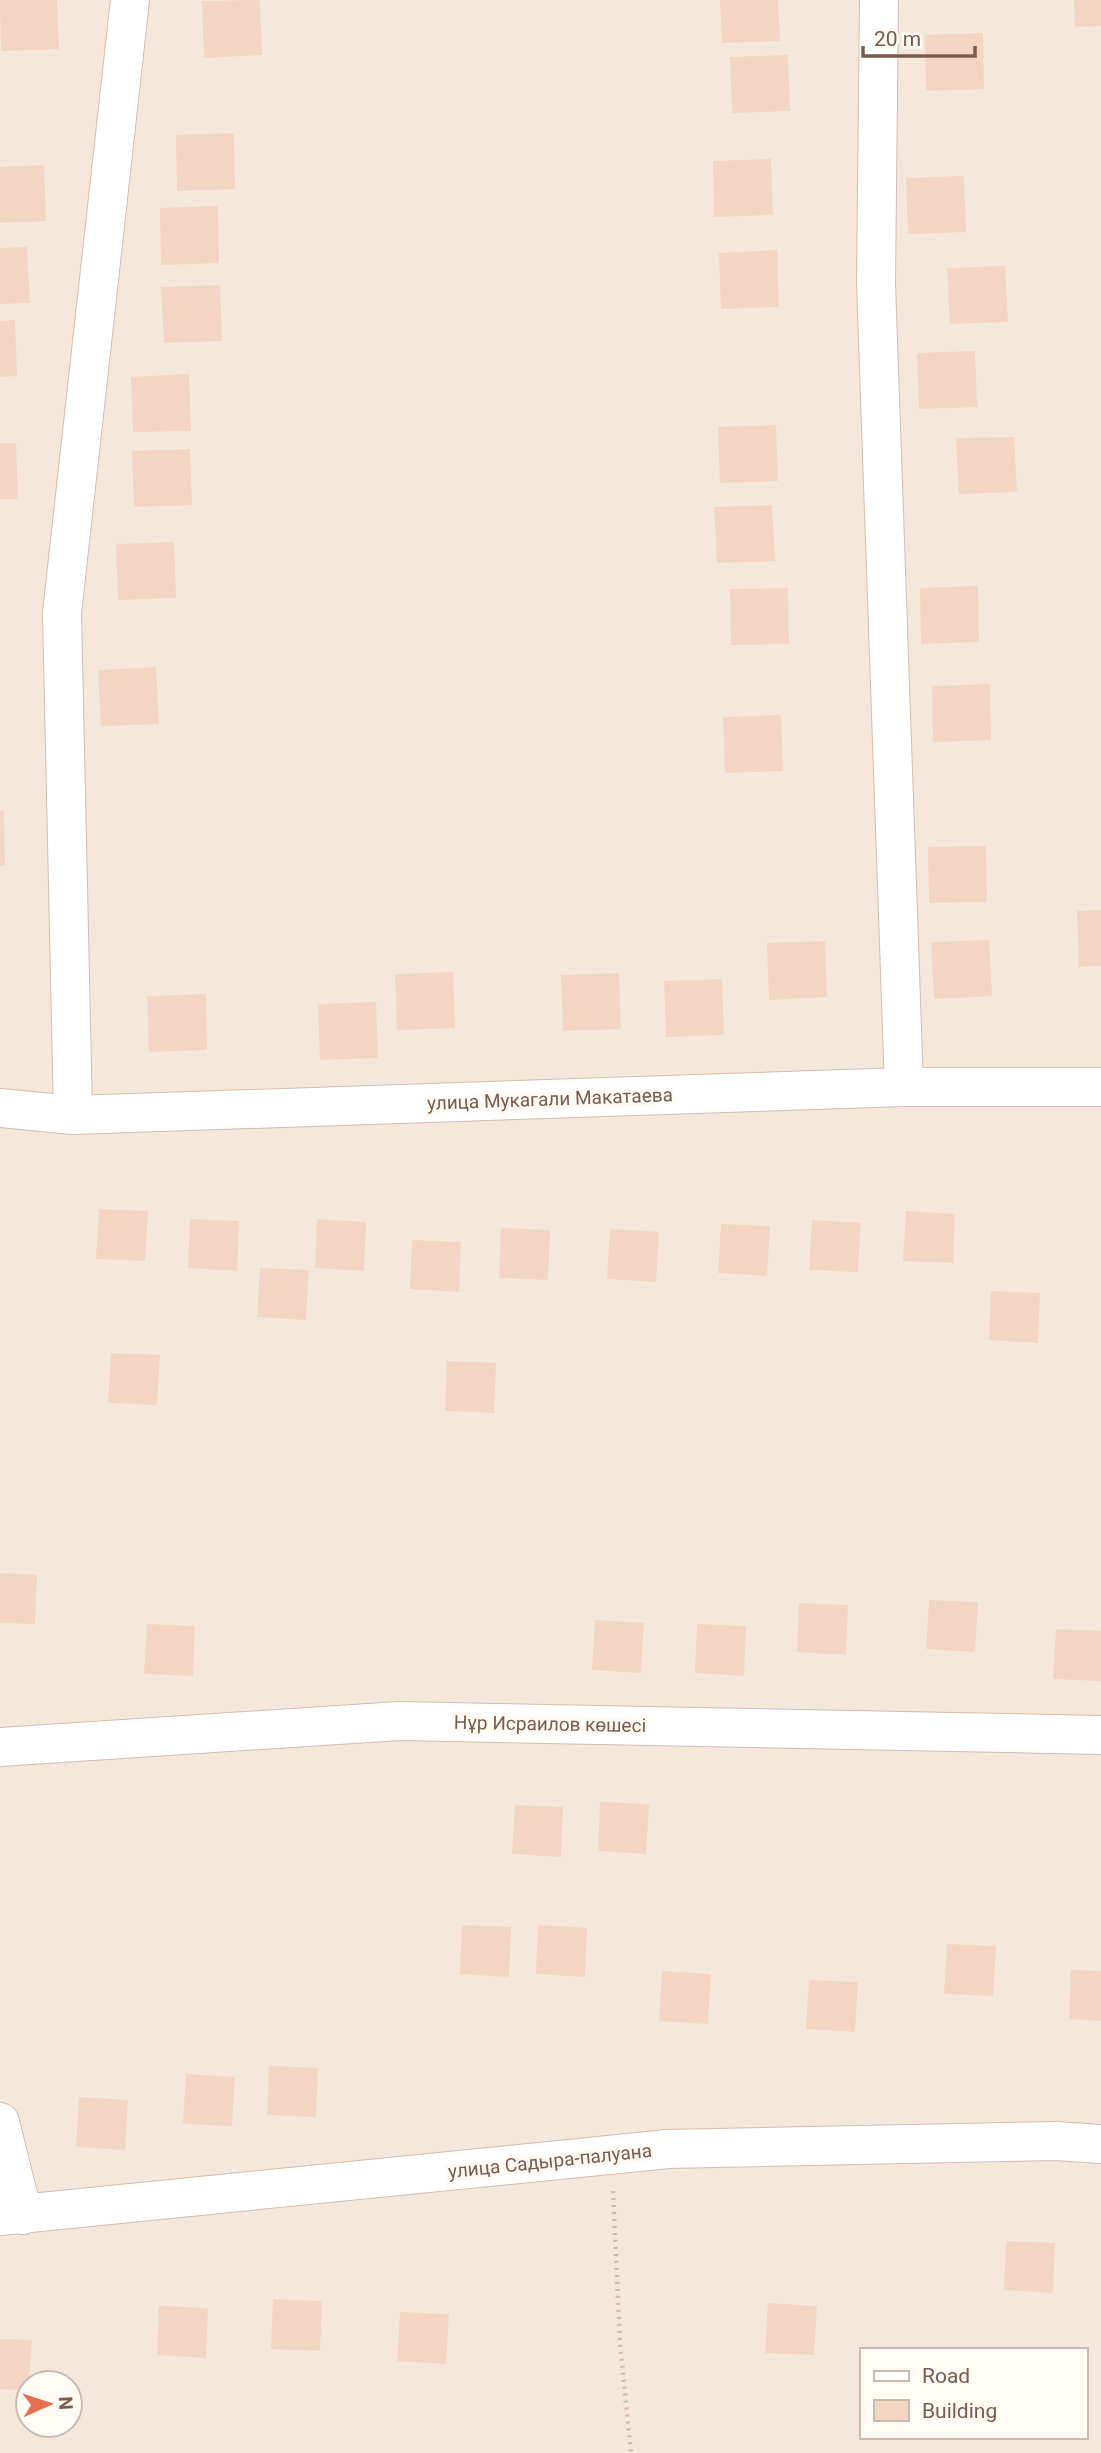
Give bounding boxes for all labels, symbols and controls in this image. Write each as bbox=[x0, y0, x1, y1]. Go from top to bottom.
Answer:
scale bar bbox=[863, 14, 975, 58]
text: 20 m bbox=[874, 27, 921, 51]
street label: улица Мукагали Макатаева bbox=[427, 1083, 673, 1115]
street label: Нұр Исраилов көшесі bbox=[454, 1711, 646, 1737]
street label: улица Садыра-палуана bbox=[447, 2139, 653, 2183]
legend bbox=[860, 2348, 1087, 2439]
text: Road bbox=[922, 2364, 970, 2388]
north arrow bbox=[14, 2369, 84, 2439]
text: N bbox=[54, 2396, 77, 2410]
text: Building bbox=[922, 2399, 997, 2423]

